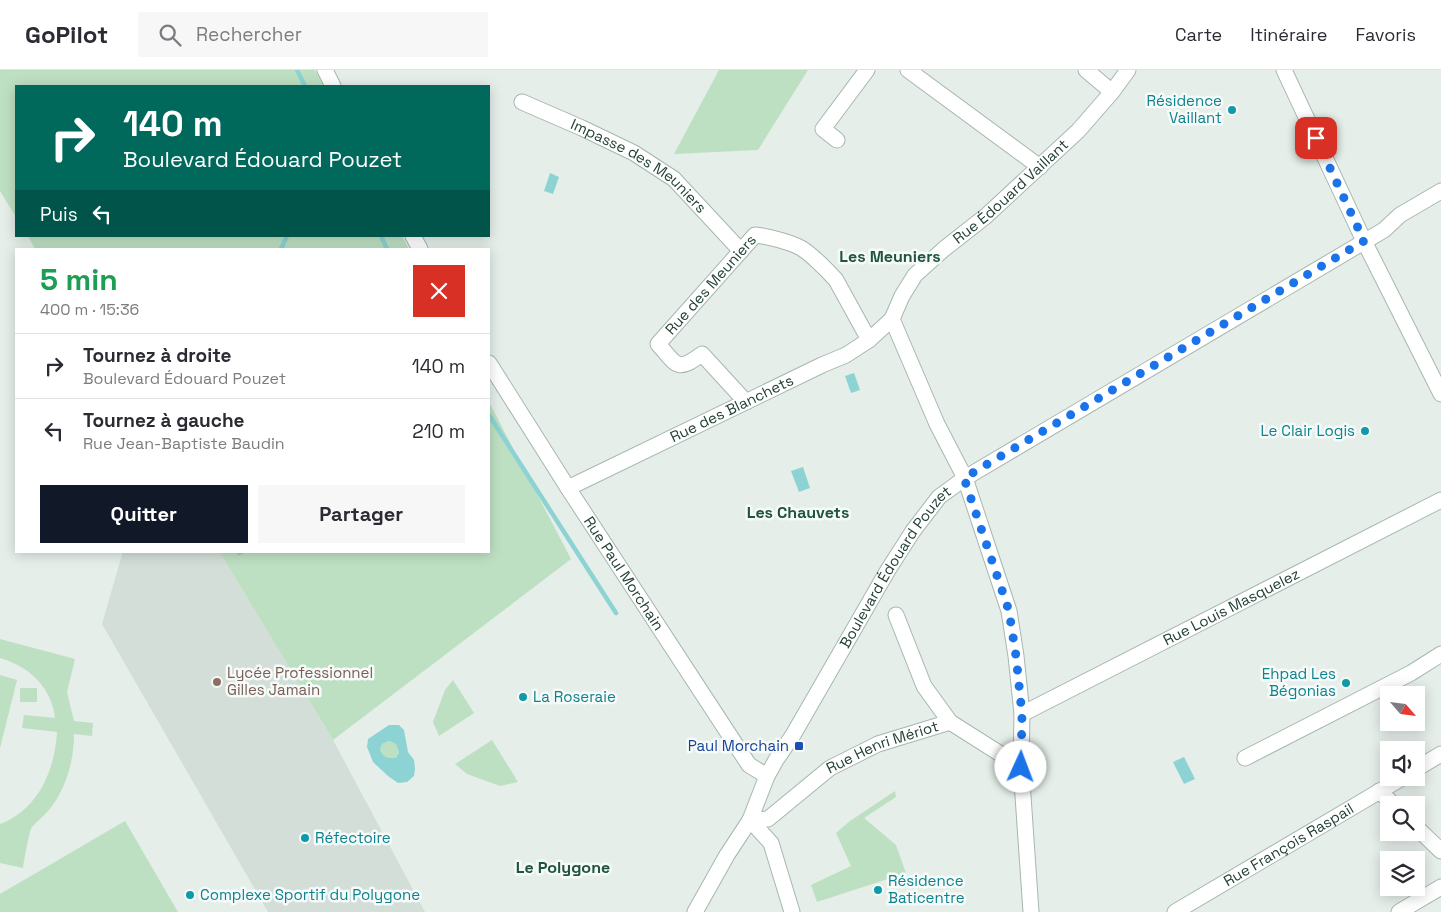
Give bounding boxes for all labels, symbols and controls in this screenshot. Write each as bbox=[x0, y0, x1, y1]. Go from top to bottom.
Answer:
search box bbox=[138, 12, 488, 57]
text: GoPilot bbox=[25, 19, 108, 50]
icon: search bbox=[156, 21, 184, 49]
text: Rechercher bbox=[196, 22, 302, 47]
text: Carte bbox=[1175, 23, 1222, 46]
text: Itinéraire bbox=[1250, 23, 1327, 46]
text: Favoris bbox=[1355, 23, 1416, 46]
place label: Résidence Vaillant bbox=[1146, 91, 1222, 127]
text: 140 m bbox=[123, 102, 223, 146]
marker: Résidence Vaillant bbox=[1226, 104, 1238, 116]
icon: right bbox=[40, 105, 105, 170]
street label: Impasse des Meuniers bbox=[568, 114, 711, 217]
pin bbox=[1295, 117, 1337, 159]
icon: arrive bbox=[1302, 124, 1330, 152]
street label: Rue Édouard Vaillant bbox=[949, 135, 1072, 248]
text: Boulevard Édouard Pouzet bbox=[123, 145, 402, 173]
icon: left bbox=[88, 200, 116, 228]
text: Puis bbox=[40, 202, 78, 227]
street label: Rue des Meuniers bbox=[661, 230, 760, 339]
district label: Les Meuniers bbox=[839, 246, 941, 267]
text: 5 min bbox=[40, 260, 118, 299]
button: close bbox=[413, 265, 465, 317]
text: 400 m · 15:36 bbox=[40, 299, 139, 320]
text: Tournez à droite bbox=[83, 343, 232, 368]
icon: right bbox=[40, 352, 68, 380]
text: 140 m bbox=[412, 354, 465, 379]
text: Boulevard Édouard Pouzet bbox=[83, 368, 286, 389]
street label: Rue des Blanchets bbox=[667, 370, 796, 446]
text: Tournez à gauche bbox=[83, 408, 245, 433]
icon: left bbox=[40, 417, 68, 445]
text: 210 m bbox=[412, 419, 465, 444]
place label: Le Clair Logis bbox=[1260, 421, 1355, 440]
marker: Le Clair Logis bbox=[1359, 425, 1371, 437]
text: Rue Jean-Baptiste Baudin bbox=[83, 433, 285, 454]
street label: Boulevard Édouard Pouzet bbox=[835, 481, 955, 651]
button: Quitter bbox=[40, 485, 248, 543]
button: Partager bbox=[258, 485, 465, 543]
district label: Les Chauvets bbox=[747, 502, 849, 523]
street label: Rue Paul Morchain bbox=[580, 512, 669, 634]
street label: Rue Louis Masquelez bbox=[1160, 564, 1303, 649]
place label: Lycée Professionnel Gilles Jamain bbox=[227, 663, 373, 699]
place label: Ehpad Les Bégonias bbox=[1262, 664, 1336, 700]
marker: Lycée Professionnel Gilles Jamain bbox=[211, 676, 223, 688]
marker: Ehpad Les Bégonias bbox=[1340, 677, 1352, 689]
north arrow bbox=[1380, 686, 1425, 731]
map controls bbox=[1380, 686, 1425, 896]
place label: La Roseraie bbox=[533, 687, 616, 706]
marker: La Roseraie bbox=[517, 691, 529, 703]
street label: Rue Henri Mériot bbox=[823, 716, 941, 777]
place label: Paul Morchain bbox=[688, 736, 789, 755]
marker: Paul Morchain bbox=[793, 740, 805, 752]
position arrow bbox=[994, 740, 1046, 792]
button: sound bbox=[1380, 741, 1425, 786]
button: search bbox=[1380, 796, 1425, 841]
street label: Rue François Raspail bbox=[1220, 799, 1357, 890]
place label: Réfectoire bbox=[315, 828, 391, 847]
marker: Réfectoire bbox=[299, 832, 311, 844]
button: layers bbox=[1380, 851, 1425, 896]
district label: Le Polygone bbox=[516, 857, 610, 878]
place label: Résidence Baticentre bbox=[888, 871, 965, 907]
marker: Résidence Baticentre bbox=[872, 884, 884, 896]
place label: Complexe Sportif du Polygone bbox=[200, 885, 420, 904]
marker: Complexe Sportif du Polygone bbox=[184, 889, 196, 901]

